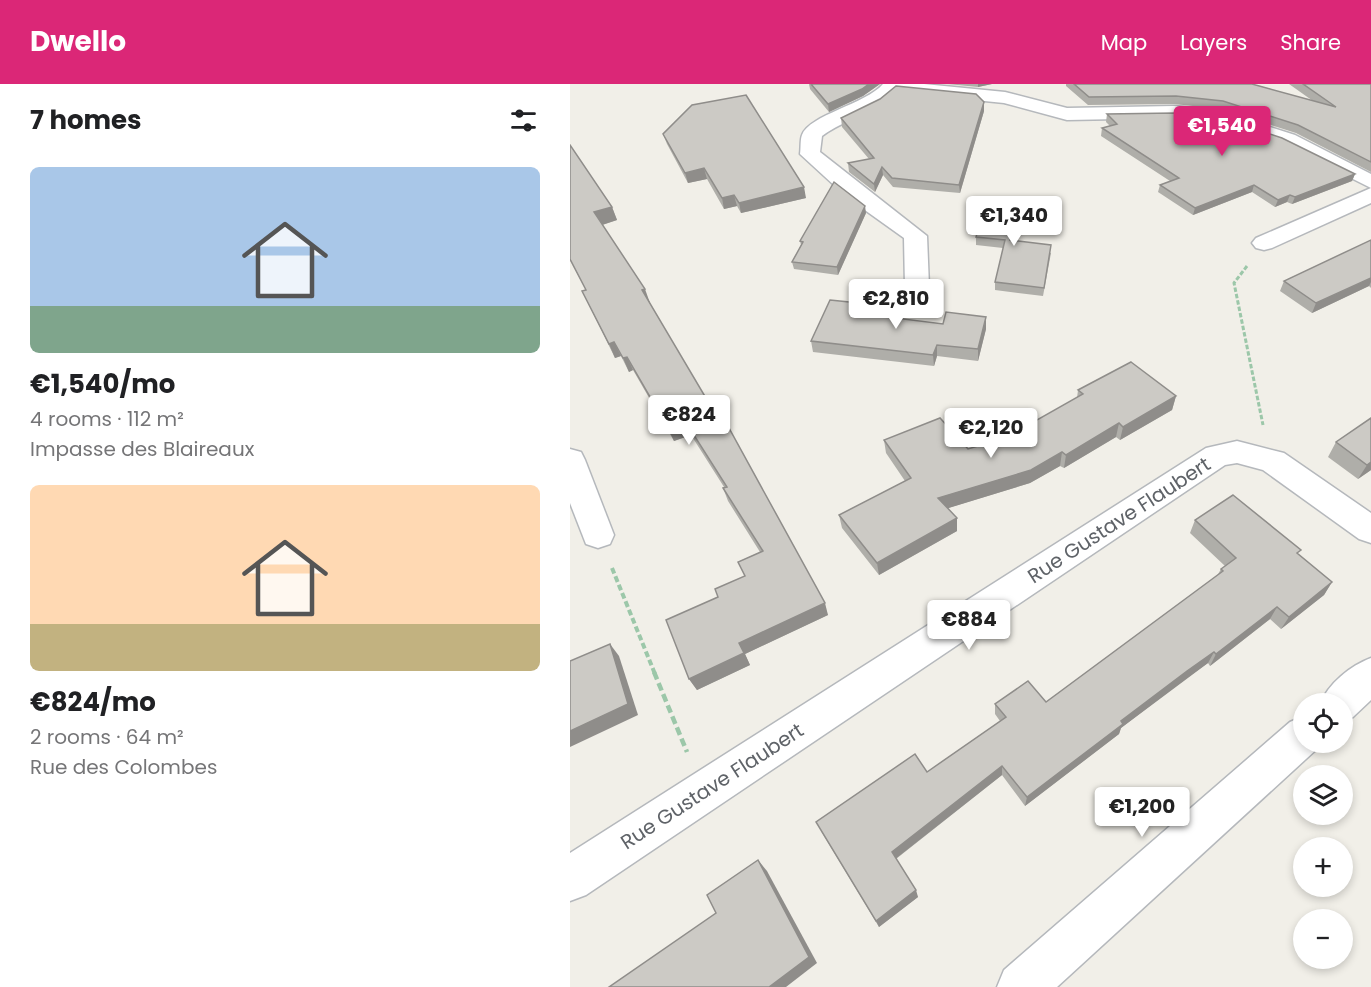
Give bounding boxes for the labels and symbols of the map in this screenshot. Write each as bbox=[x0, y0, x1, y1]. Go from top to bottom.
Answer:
pin: €1,540 bbox=[1173, 106, 1271, 157]
pin: €1,340 bbox=[965, 196, 1063, 247]
pin: €2,810 bbox=[847, 279, 945, 330]
pin: €824 bbox=[653, 395, 725, 446]
pin: €2,120 bbox=[942, 408, 1040, 459]
street label: Rue Gustave Flaubert bbox=[1022, 450, 1216, 590]
pin: €884 bbox=[933, 600, 1005, 651]
street label: Rue Gustave Flaubert bbox=[615, 716, 809, 856]
pin: €1,200 bbox=[1093, 787, 1191, 838]

